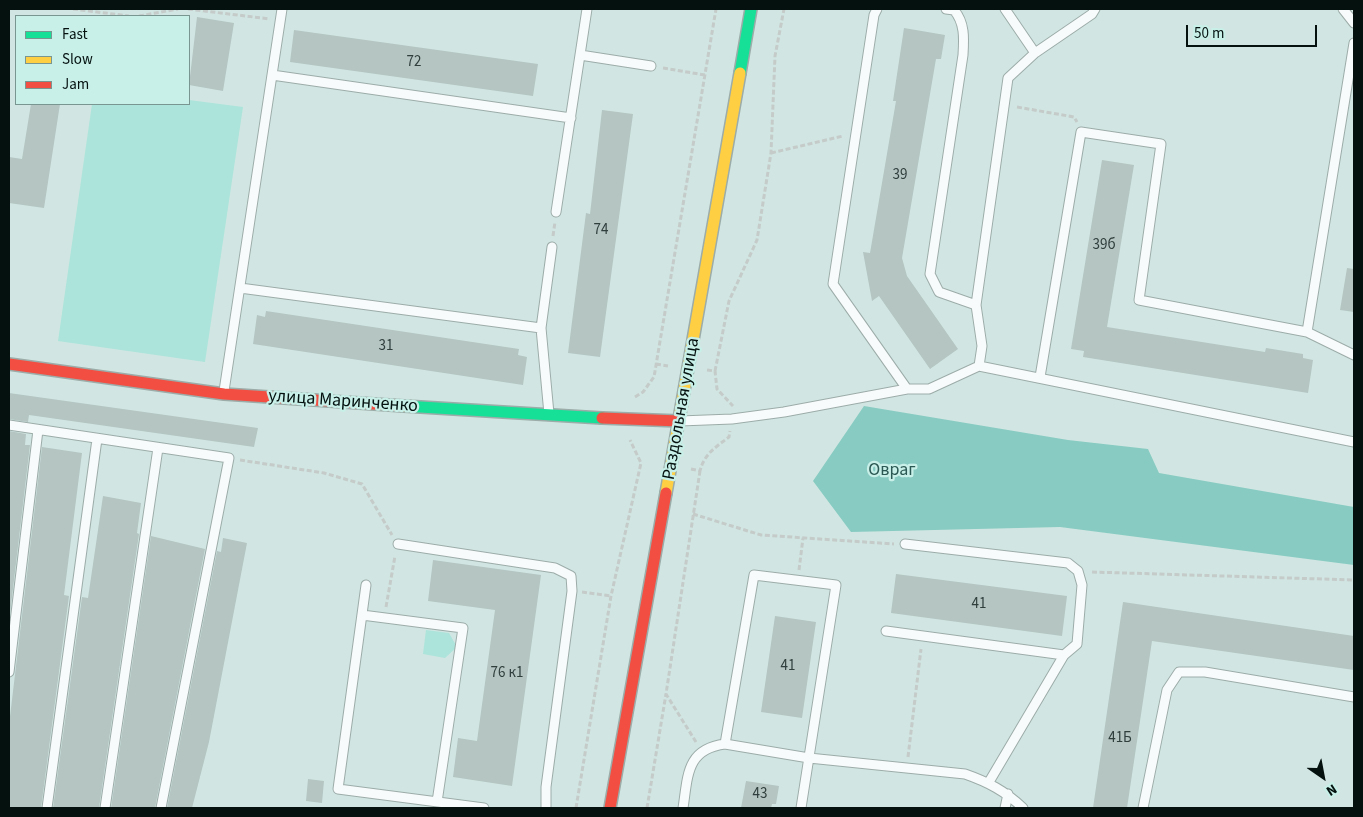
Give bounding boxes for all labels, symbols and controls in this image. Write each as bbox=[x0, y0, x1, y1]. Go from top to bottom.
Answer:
legend bbox=[15, 15, 190, 105]
scale bar bbox=[1188, 15, 1319, 47]
text: 50 m bbox=[1194, 23, 1224, 44]
text: Fast bbox=[62, 24, 88, 45]
text: Slow bbox=[62, 49, 93, 70]
house number: 72 bbox=[407, 54, 421, 72]
text: Jam bbox=[62, 74, 89, 95]
house number: 39 bbox=[893, 167, 907, 185]
house number: 74 bbox=[594, 222, 608, 240]
house number: 39б bbox=[1092, 237, 1116, 255]
street label: Раздольная улица bbox=[659, 336, 705, 482]
house number: 31 bbox=[379, 338, 393, 356]
street label: улица Маринченко bbox=[268, 386, 418, 418]
park label: Овраг bbox=[868, 460, 916, 482]
house number: 41 bbox=[972, 596, 986, 614]
house number: 41 bbox=[781, 658, 795, 676]
house number: 76 к1 bbox=[491, 665, 523, 683]
house number: 41Б bbox=[1108, 730, 1132, 748]
north arrow bbox=[1298, 752, 1348, 802]
text: N bbox=[1322, 779, 1341, 801]
house number: 43 bbox=[753, 786, 767, 804]

